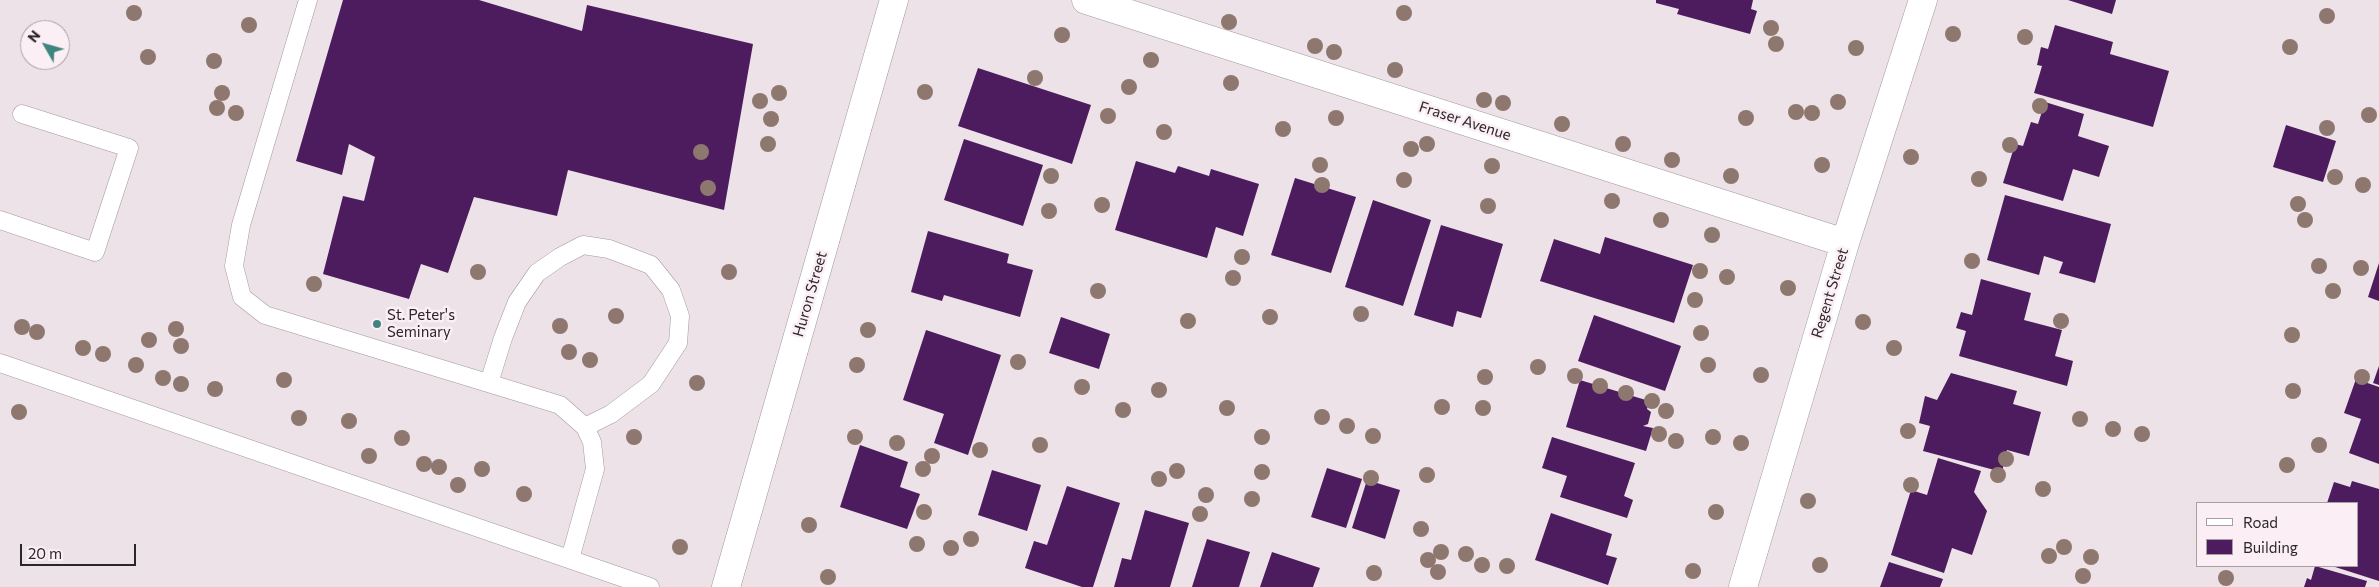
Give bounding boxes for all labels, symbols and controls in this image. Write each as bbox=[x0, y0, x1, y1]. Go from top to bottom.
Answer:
north arrow bbox=[20, 20, 70, 70]
text: N bbox=[24, 27, 44, 45]
street label: Fraser Avenue bbox=[1417, 98, 1513, 144]
street label: Regent Street bbox=[1808, 246, 1852, 340]
street label: Huron Street bbox=[789, 249, 831, 339]
place label: St. Peter's Seminary bbox=[387, 306, 455, 341]
marker: St. Peter's Seminary bbox=[371, 318, 383, 330]
legend bbox=[2196, 502, 2359, 567]
text: Road bbox=[2243, 513, 2278, 531]
scale bar bbox=[22, 534, 139, 566]
text: Building bbox=[2243, 538, 2298, 556]
text: 20 m bbox=[28, 544, 62, 562]

